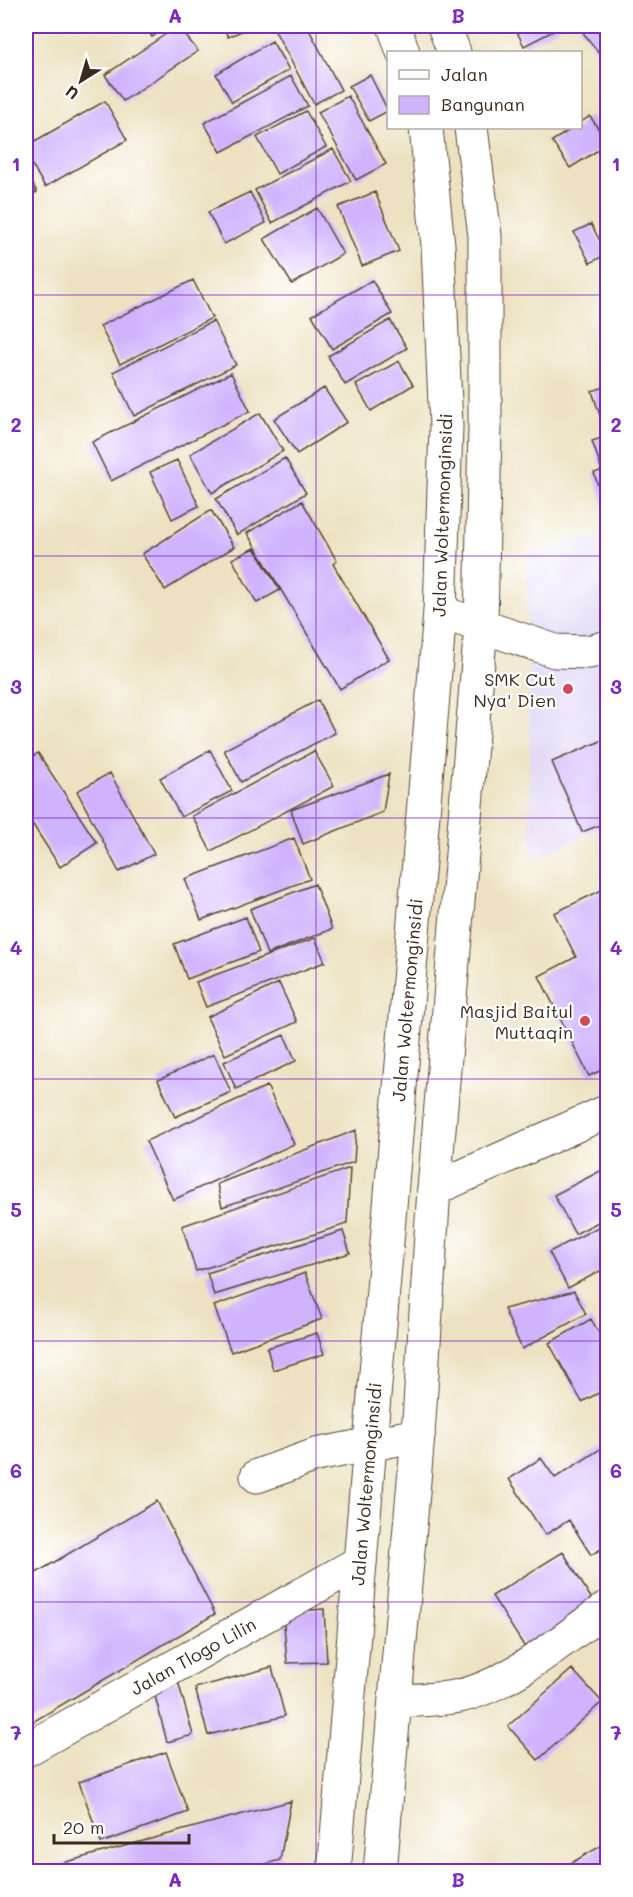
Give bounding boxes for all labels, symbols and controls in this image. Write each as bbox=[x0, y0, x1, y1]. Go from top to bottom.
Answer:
text: A bbox=[168, 2, 182, 28]
text: B bbox=[451, 2, 465, 28]
north arrow bbox=[51, 51, 111, 111]
legend bbox=[387, 51, 582, 129]
text: Jalan bbox=[441, 62, 488, 86]
text: U bbox=[61, 82, 82, 105]
text: Bangunan bbox=[441, 92, 525, 116]
text: 1 bbox=[12, 150, 20, 176]
text: 1 bbox=[612, 150, 620, 176]
text: 2 bbox=[10, 411, 22, 437]
text: 2 bbox=[610, 411, 622, 437]
street label: Jalan Woltermonginsidi bbox=[426, 413, 458, 617]
place label: SMK Cut Nya' Dien bbox=[473, 667, 556, 712]
text: 3 bbox=[10, 673, 22, 699]
text: 3 bbox=[610, 673, 622, 699]
marker: SMK Cut Nya' Dien bbox=[561, 682, 575, 696]
street label: Jalan Woltermonginsidi bbox=[386, 897, 428, 1103]
text: 4 bbox=[10, 934, 23, 960]
text: 4 bbox=[610, 934, 623, 960]
place label: Masjid Baitul Muttaqin bbox=[460, 999, 573, 1044]
marker: Masjid Baitul Muttaqin bbox=[578, 1014, 592, 1028]
text: 5 bbox=[10, 1196, 22, 1222]
text: 5 bbox=[610, 1196, 622, 1222]
street label: Jalan Woltermonginsidi bbox=[345, 1381, 387, 1587]
text: 6 bbox=[10, 1457, 22, 1483]
text: 6 bbox=[610, 1457, 622, 1483]
street label: Jalan Tlogo Lilin bbox=[126, 1612, 260, 1700]
text: 7 bbox=[10, 1719, 22, 1745]
text: 7 bbox=[610, 1719, 622, 1745]
scale bar bbox=[54, 1807, 189, 1845]
text: 20 m bbox=[63, 1815, 104, 1839]
text: A bbox=[168, 1866, 182, 1892]
text: B bbox=[451, 1866, 465, 1892]

